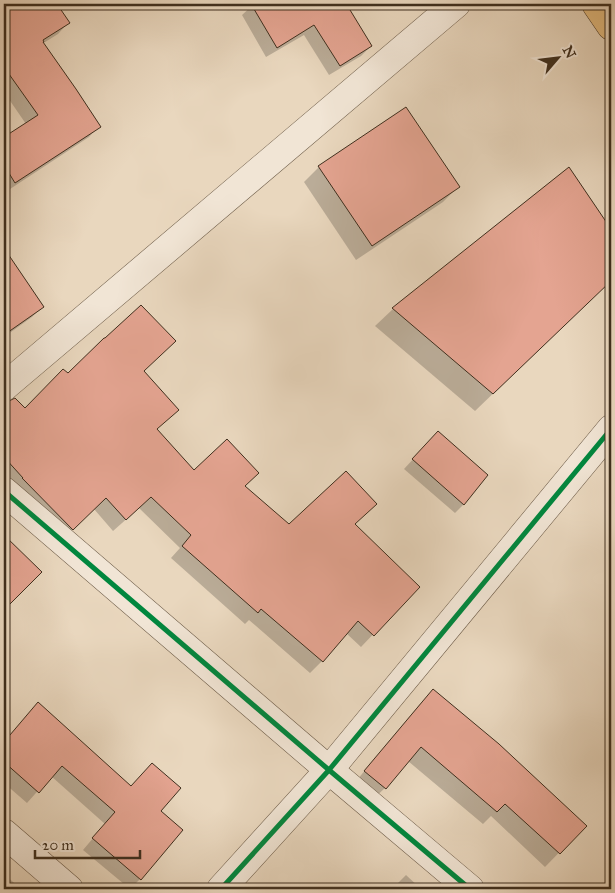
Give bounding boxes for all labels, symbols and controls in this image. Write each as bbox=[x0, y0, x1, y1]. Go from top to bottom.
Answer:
north arrow bbox=[532, 32, 582, 82]
text: N bbox=[559, 43, 579, 61]
scale bar bbox=[35, 828, 140, 860]
text: 20 m bbox=[42, 836, 74, 854]

